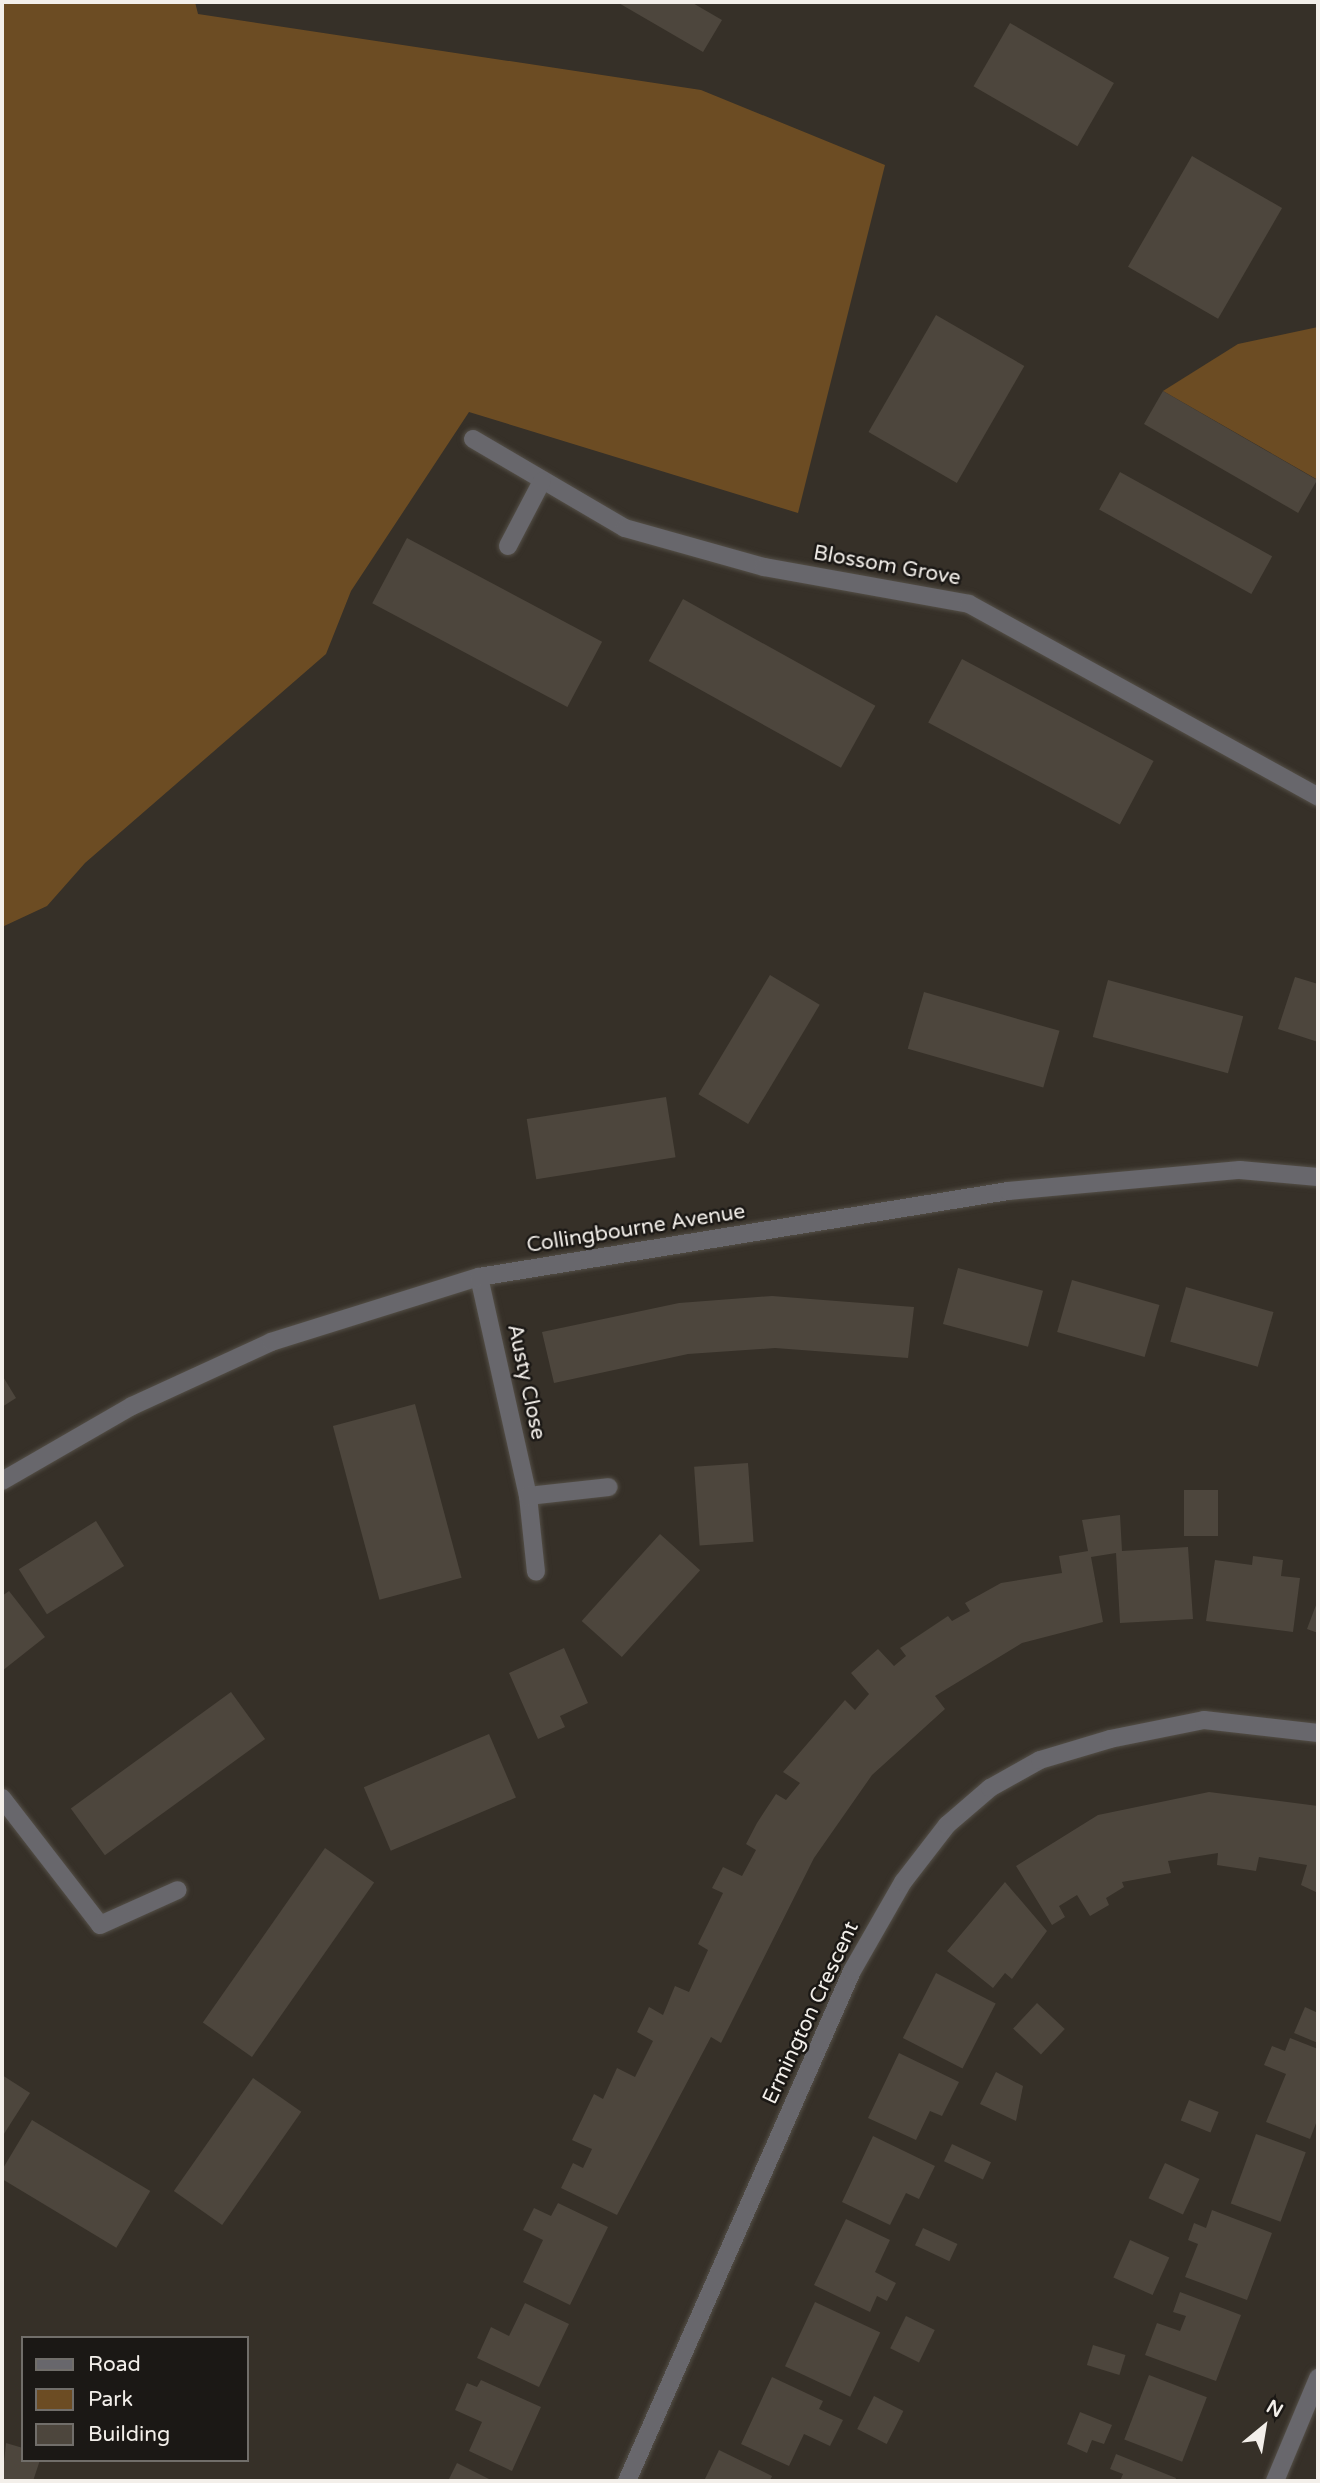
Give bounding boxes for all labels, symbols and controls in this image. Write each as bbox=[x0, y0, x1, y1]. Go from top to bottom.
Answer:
street label: Blossom Grove bbox=[811, 541, 963, 591]
street label: Collingbourne Avenue bbox=[525, 1199, 747, 1259]
street label: Austy Close bbox=[501, 1322, 551, 1442]
street label: Ermington Crescent bbox=[758, 1918, 864, 2108]
legend bbox=[21, 2336, 248, 2462]
text: Road bbox=[88, 2352, 141, 2377]
text: Park bbox=[88, 2387, 133, 2412]
north arrow bbox=[1229, 2392, 1299, 2462]
text: N bbox=[1262, 2395, 1287, 2422]
text: Building bbox=[88, 2422, 170, 2447]

